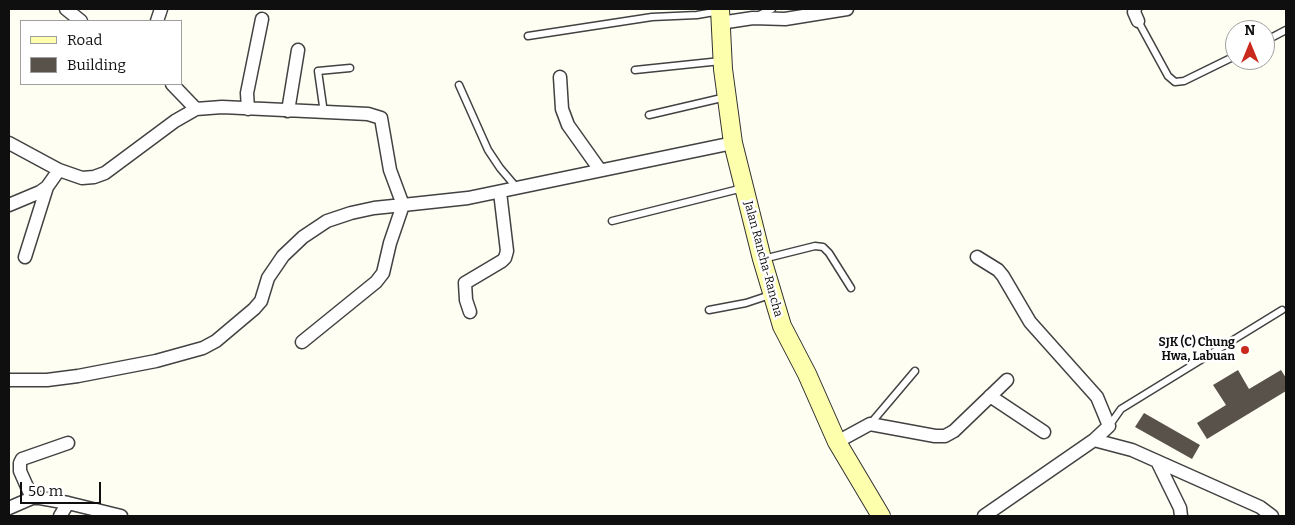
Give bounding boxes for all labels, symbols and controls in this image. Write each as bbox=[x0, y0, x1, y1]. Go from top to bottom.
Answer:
legend bbox=[20, 20, 182, 85]
north arrow bbox=[1225, 20, 1275, 70]
text: N bbox=[1245, 22, 1255, 39]
text: Road bbox=[67, 31, 102, 49]
text: Building bbox=[67, 56, 126, 74]
street label: Jalan Rancha-Rancha bbox=[741, 200, 785, 318]
place label: SJK (C) Chung Hwa, Labuan bbox=[1159, 336, 1235, 364]
marker: SJK (C) Chung Hwa, Labuan bbox=[1239, 344, 1251, 356]
scale bar bbox=[22, 472, 104, 504]
text: 50 m bbox=[28, 482, 63, 500]

